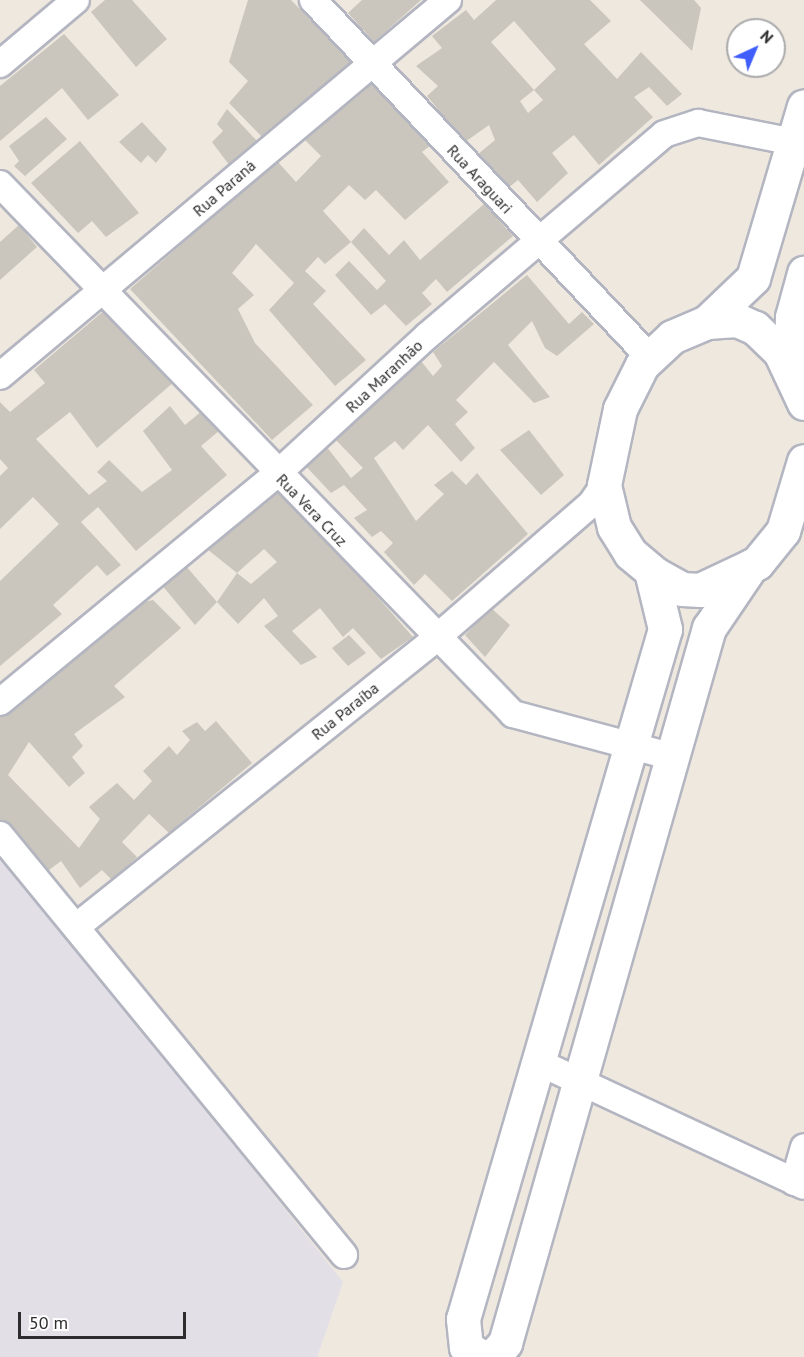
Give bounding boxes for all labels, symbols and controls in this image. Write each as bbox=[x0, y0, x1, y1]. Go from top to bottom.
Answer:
north arrow bbox=[726, 18, 786, 78]
text: N bbox=[756, 26, 778, 47]
street label: Rua Araguari bbox=[443, 140, 517, 218]
street label: Rua Paraná bbox=[189, 156, 259, 220]
street label: Rua Maranhão bbox=[342, 336, 426, 416]
street label: Rua Vera Cruz bbox=[272, 469, 352, 551]
street label: Rua Paraíba bbox=[308, 678, 382, 744]
scale bar bbox=[21, 1300, 189, 1338]
text: 50 m bbox=[29, 1311, 68, 1334]

